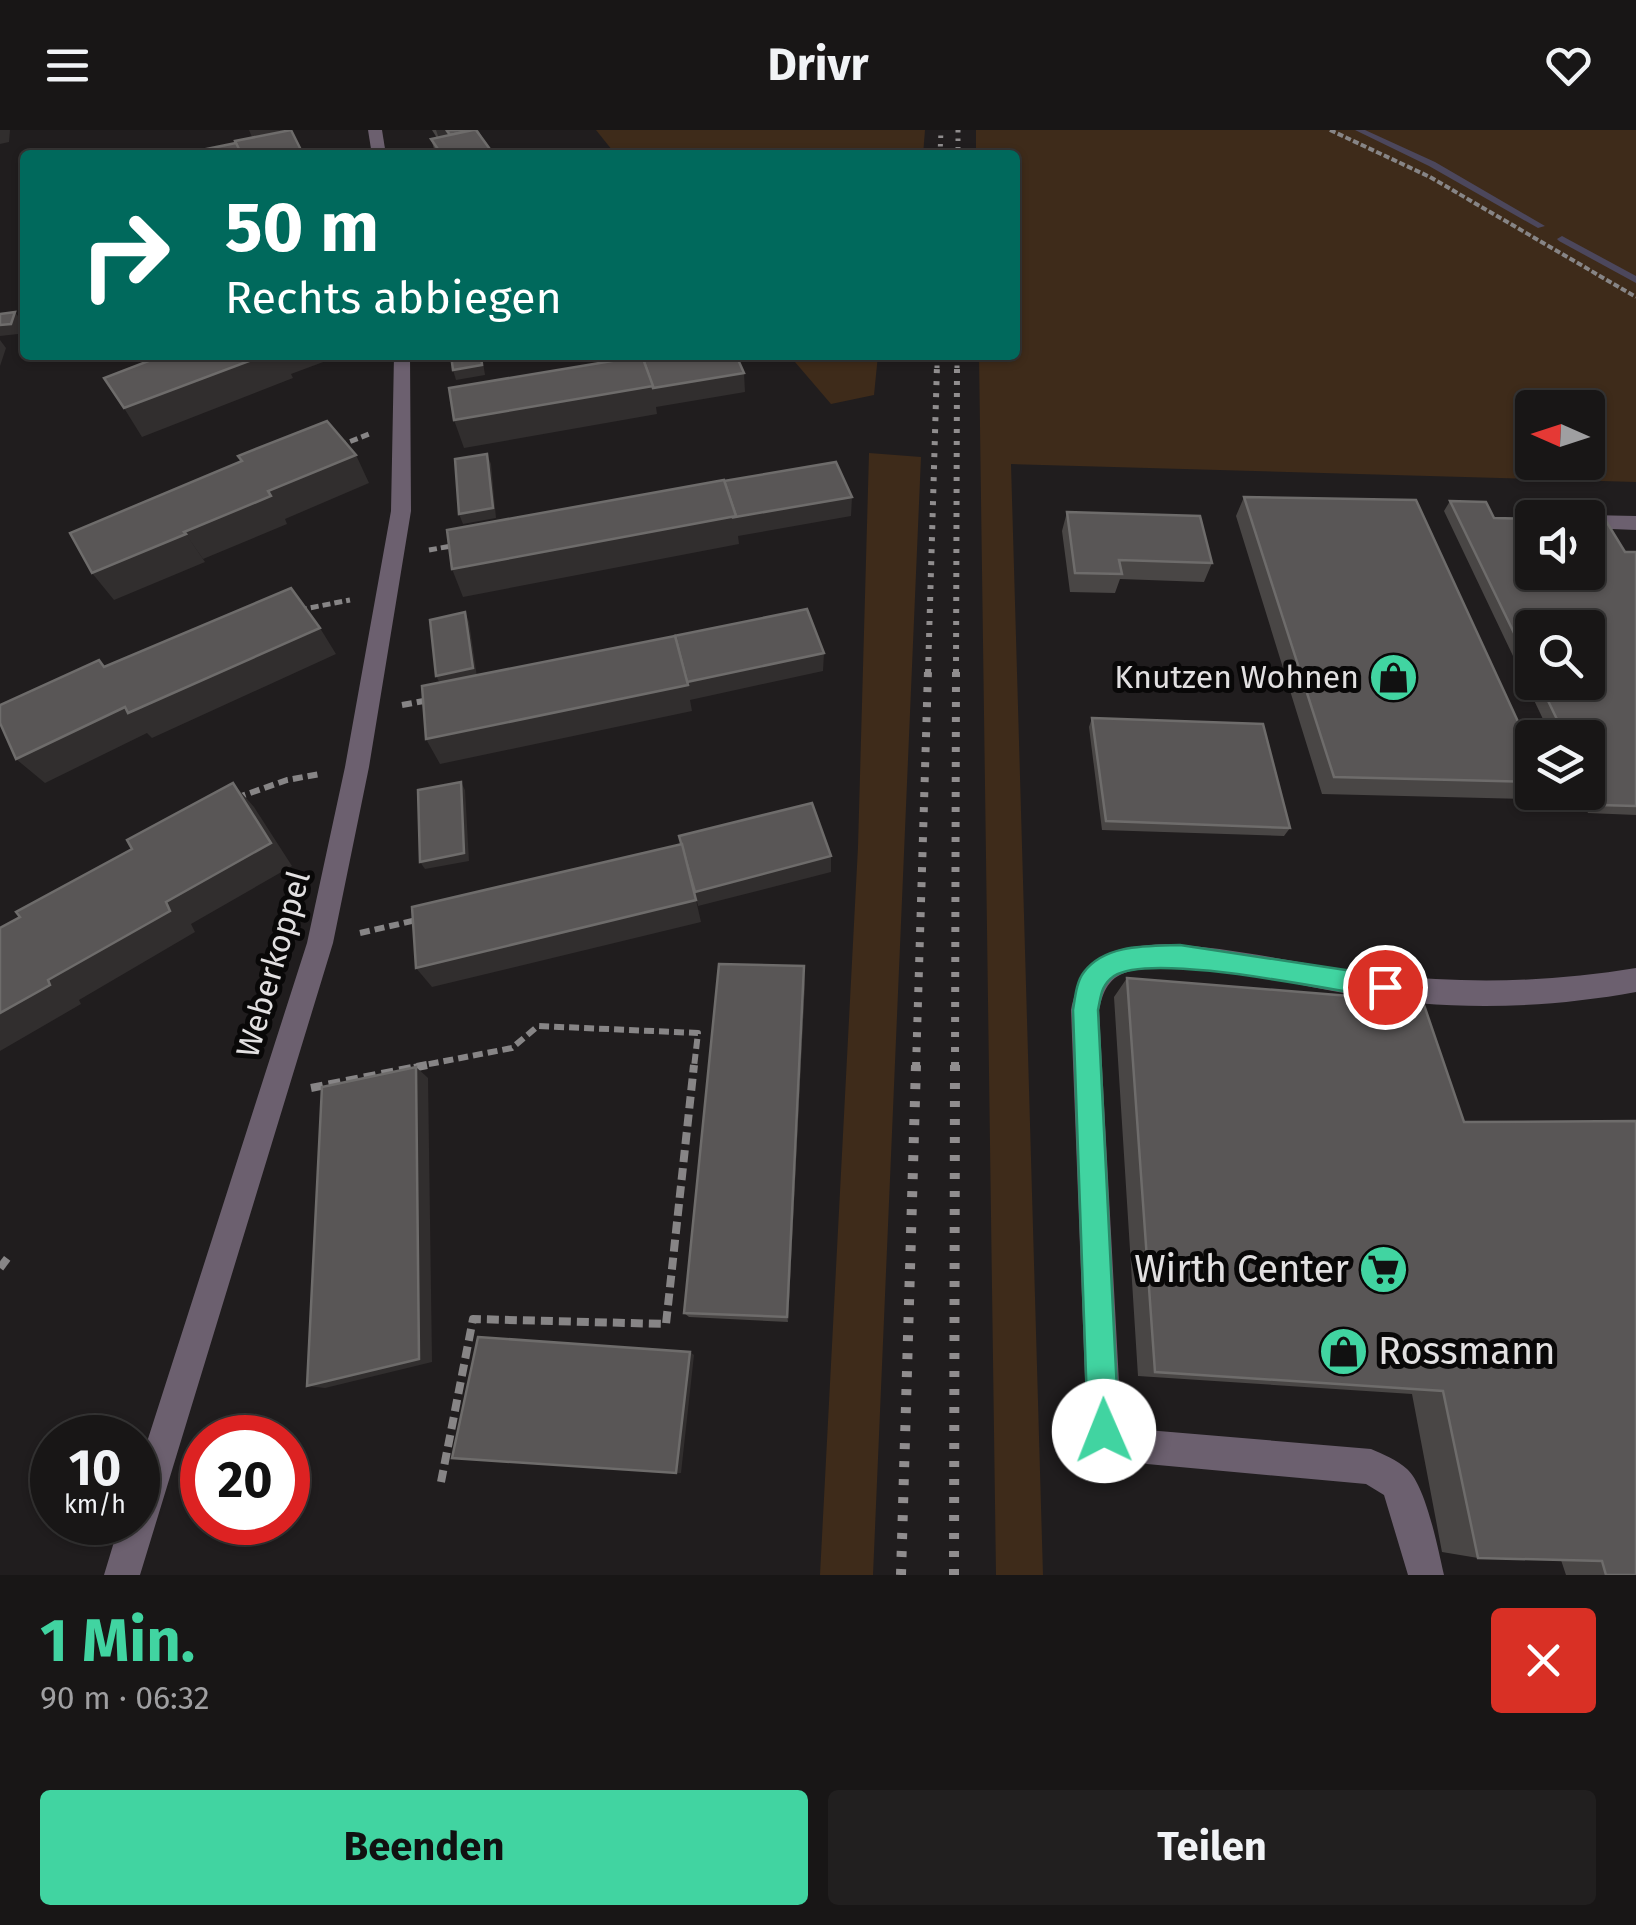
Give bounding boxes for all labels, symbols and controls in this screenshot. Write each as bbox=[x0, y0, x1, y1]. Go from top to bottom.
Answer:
icon: menu bbox=[40, 38, 95, 93]
text: Drivr bbox=[767, 38, 869, 92]
icon: heart bbox=[1541, 38, 1596, 93]
text: 50 m bbox=[225, 186, 379, 270]
icon: right bbox=[60, 190, 190, 320]
text: Rechts abbiegen bbox=[225, 271, 562, 325]
north arrow bbox=[1515, 390, 1605, 480]
map controls bbox=[1515, 390, 1605, 810]
button: sound bbox=[1515, 500, 1605, 590]
button: search bbox=[1515, 610, 1605, 700]
shop icon: Knutzen Wohnen bbox=[1368, 651, 1420, 703]
place label: Knutzen Wohnen bbox=[1114, 658, 1359, 696]
button: layers bbox=[1515, 720, 1605, 810]
street label: Weberkoppel bbox=[228, 866, 318, 1062]
pin bbox=[1343, 945, 1428, 1030]
icon: arrive bbox=[1358, 960, 1413, 1015]
supermarket icon: Wirth Center bbox=[1358, 1243, 1410, 1295]
place label: Wirth Center bbox=[1134, 1246, 1349, 1292]
shop icon: Rossmann bbox=[1317, 1325, 1369, 1377]
place label: Rossmann bbox=[1378, 1328, 1556, 1374]
position arrow bbox=[1052, 1379, 1156, 1483]
speed limit sign: 20 bbox=[180, 1415, 310, 1545]
text: 10 bbox=[69, 1438, 121, 1498]
text: km/h bbox=[64, 1490, 126, 1520]
text: 1 Min. bbox=[40, 1605, 195, 1677]
button: close bbox=[1491, 1608, 1596, 1713]
text: 90 m · 06:32 bbox=[40, 1679, 210, 1717]
button: Beenden bbox=[40, 1790, 808, 1905]
button: Teilen bbox=[828, 1790, 1596, 1905]

